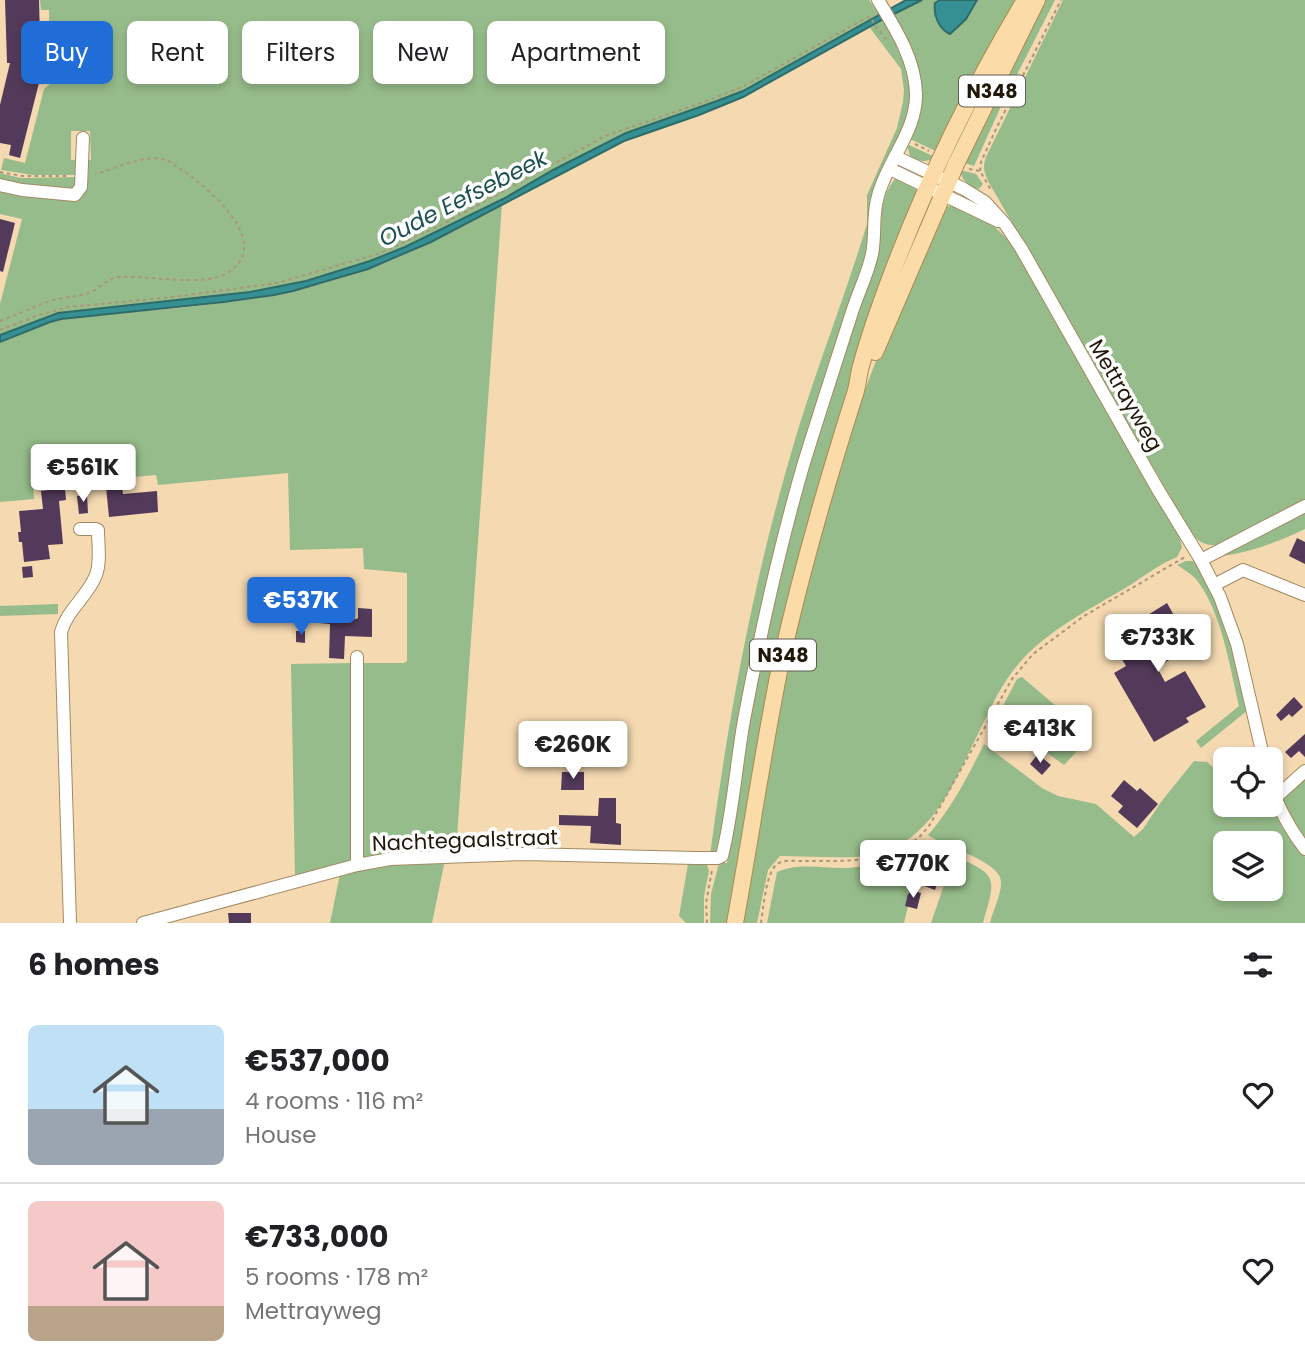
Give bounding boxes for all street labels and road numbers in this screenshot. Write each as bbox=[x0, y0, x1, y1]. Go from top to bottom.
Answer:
road number: N348 bbox=[959, 76, 1025, 106]
street label: Mettrayweg bbox=[1082, 334, 1170, 456]
road number: N348 bbox=[750, 640, 816, 670]
street label: Nachtegaalstraat bbox=[372, 822, 558, 858]

